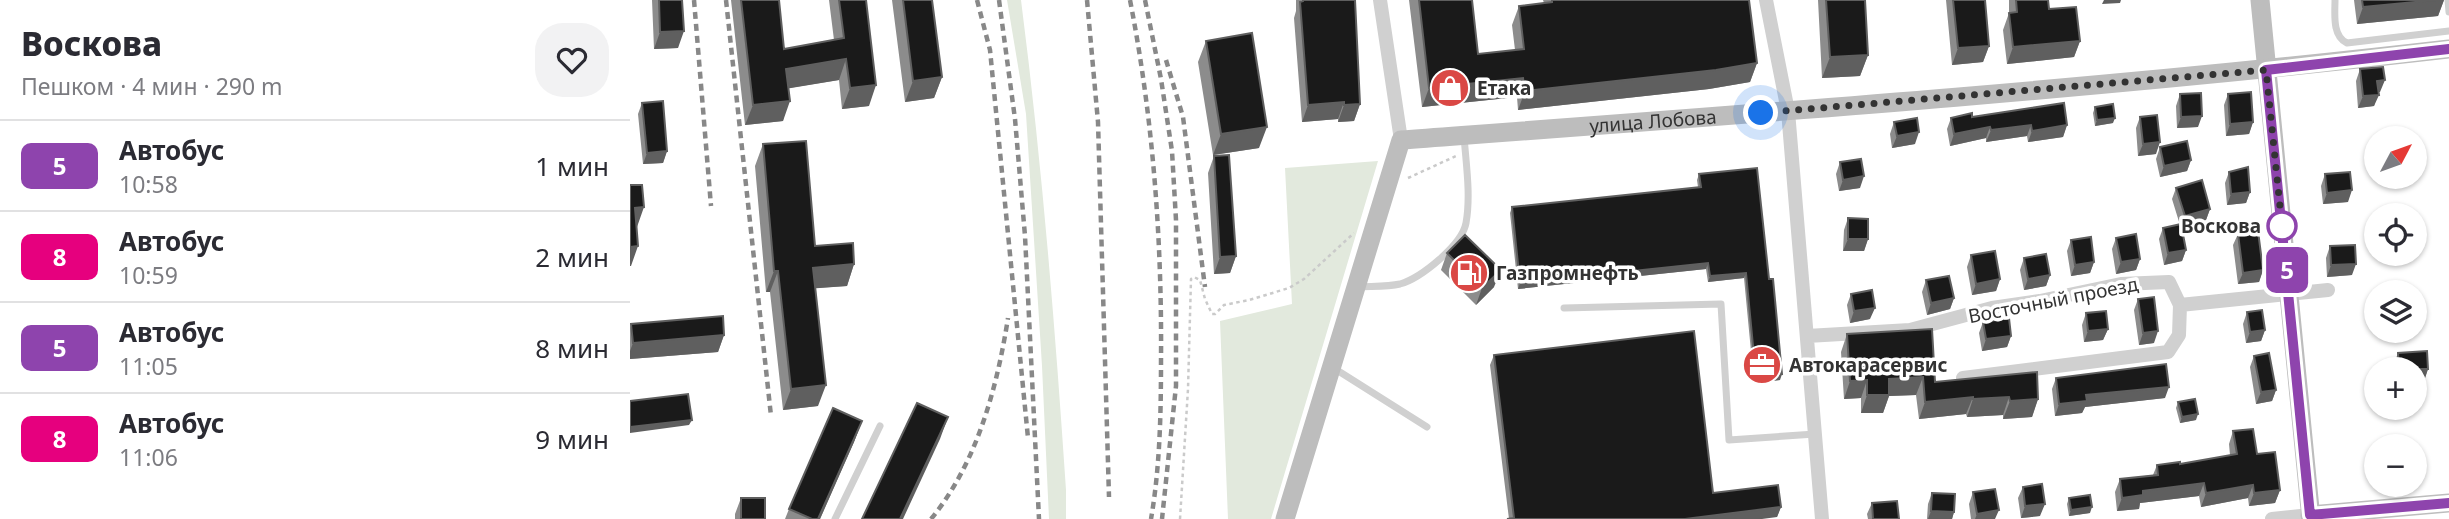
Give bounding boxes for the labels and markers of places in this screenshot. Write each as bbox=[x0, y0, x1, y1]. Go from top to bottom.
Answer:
shop icon: Етака bbox=[1429, 67, 1471, 109]
place label: Етака bbox=[1477, 75, 1531, 101]
marker: Воскова bbox=[2267, 211, 2297, 241]
place label: Воскова bbox=[2181, 213, 2261, 239]
fuel station icon: Газпромнефть bbox=[1448, 252, 1490, 294]
place label: Газпромнефть bbox=[1496, 260, 1639, 286]
office icon: Автокарасервис bbox=[1741, 344, 1783, 386]
place label: Автокарасервис bbox=[1789, 352, 1948, 378]

